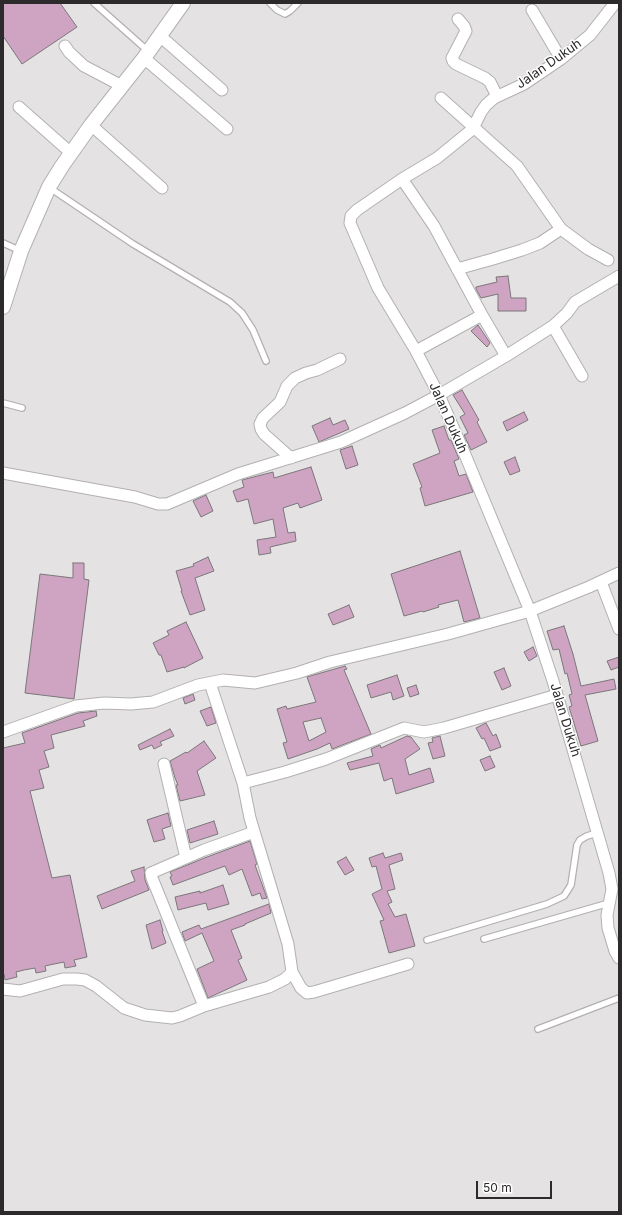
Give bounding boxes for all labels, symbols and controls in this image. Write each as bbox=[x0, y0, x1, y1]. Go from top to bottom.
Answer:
street label: Jalan Dukuh bbox=[513, 36, 585, 92]
street label: Jalan Dukuh bbox=[425, 380, 471, 456]
street label: Jalan Dukuh bbox=[546, 681, 584, 759]
scale bar bbox=[478, 1173, 554, 1199]
text: 50 m bbox=[483, 1180, 512, 1195]

